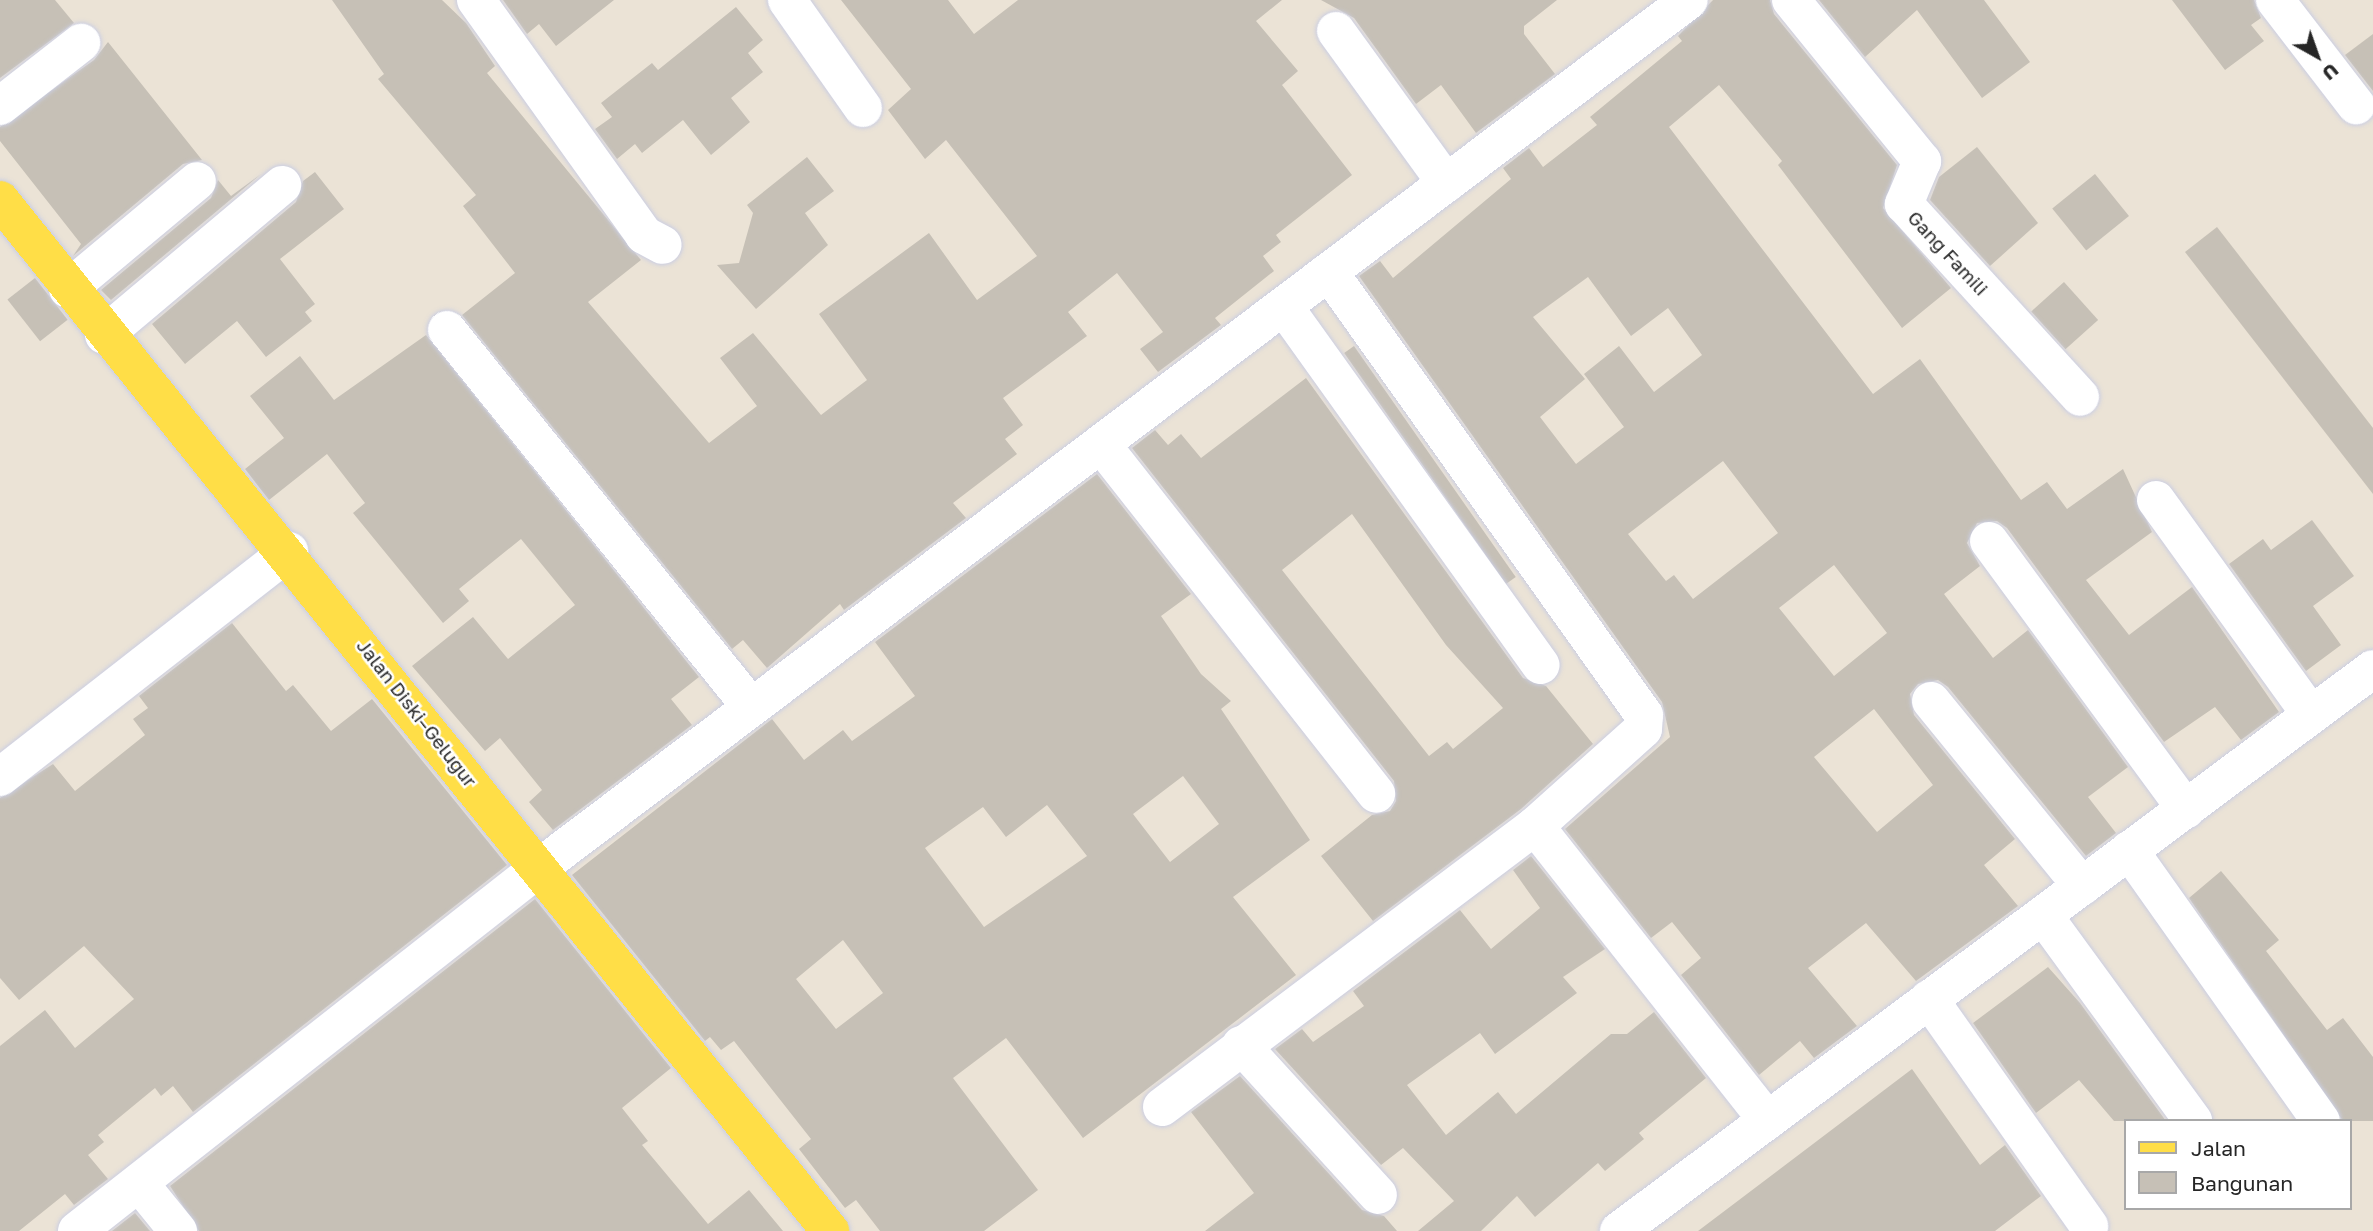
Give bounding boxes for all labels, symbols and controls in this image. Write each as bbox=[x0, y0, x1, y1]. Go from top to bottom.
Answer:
north arrow bbox=[2282, 21, 2352, 91]
text: U bbox=[2318, 59, 2344, 86]
street label: Gang Famili bbox=[1903, 206, 1993, 300]
street label: Jalan Diski–Gelugur bbox=[352, 634, 482, 792]
legend bbox=[2124, 1119, 2352, 1210]
text: Jalan bbox=[2191, 1135, 2246, 1161]
text: Bangunan bbox=[2191, 1170, 2293, 1196]

